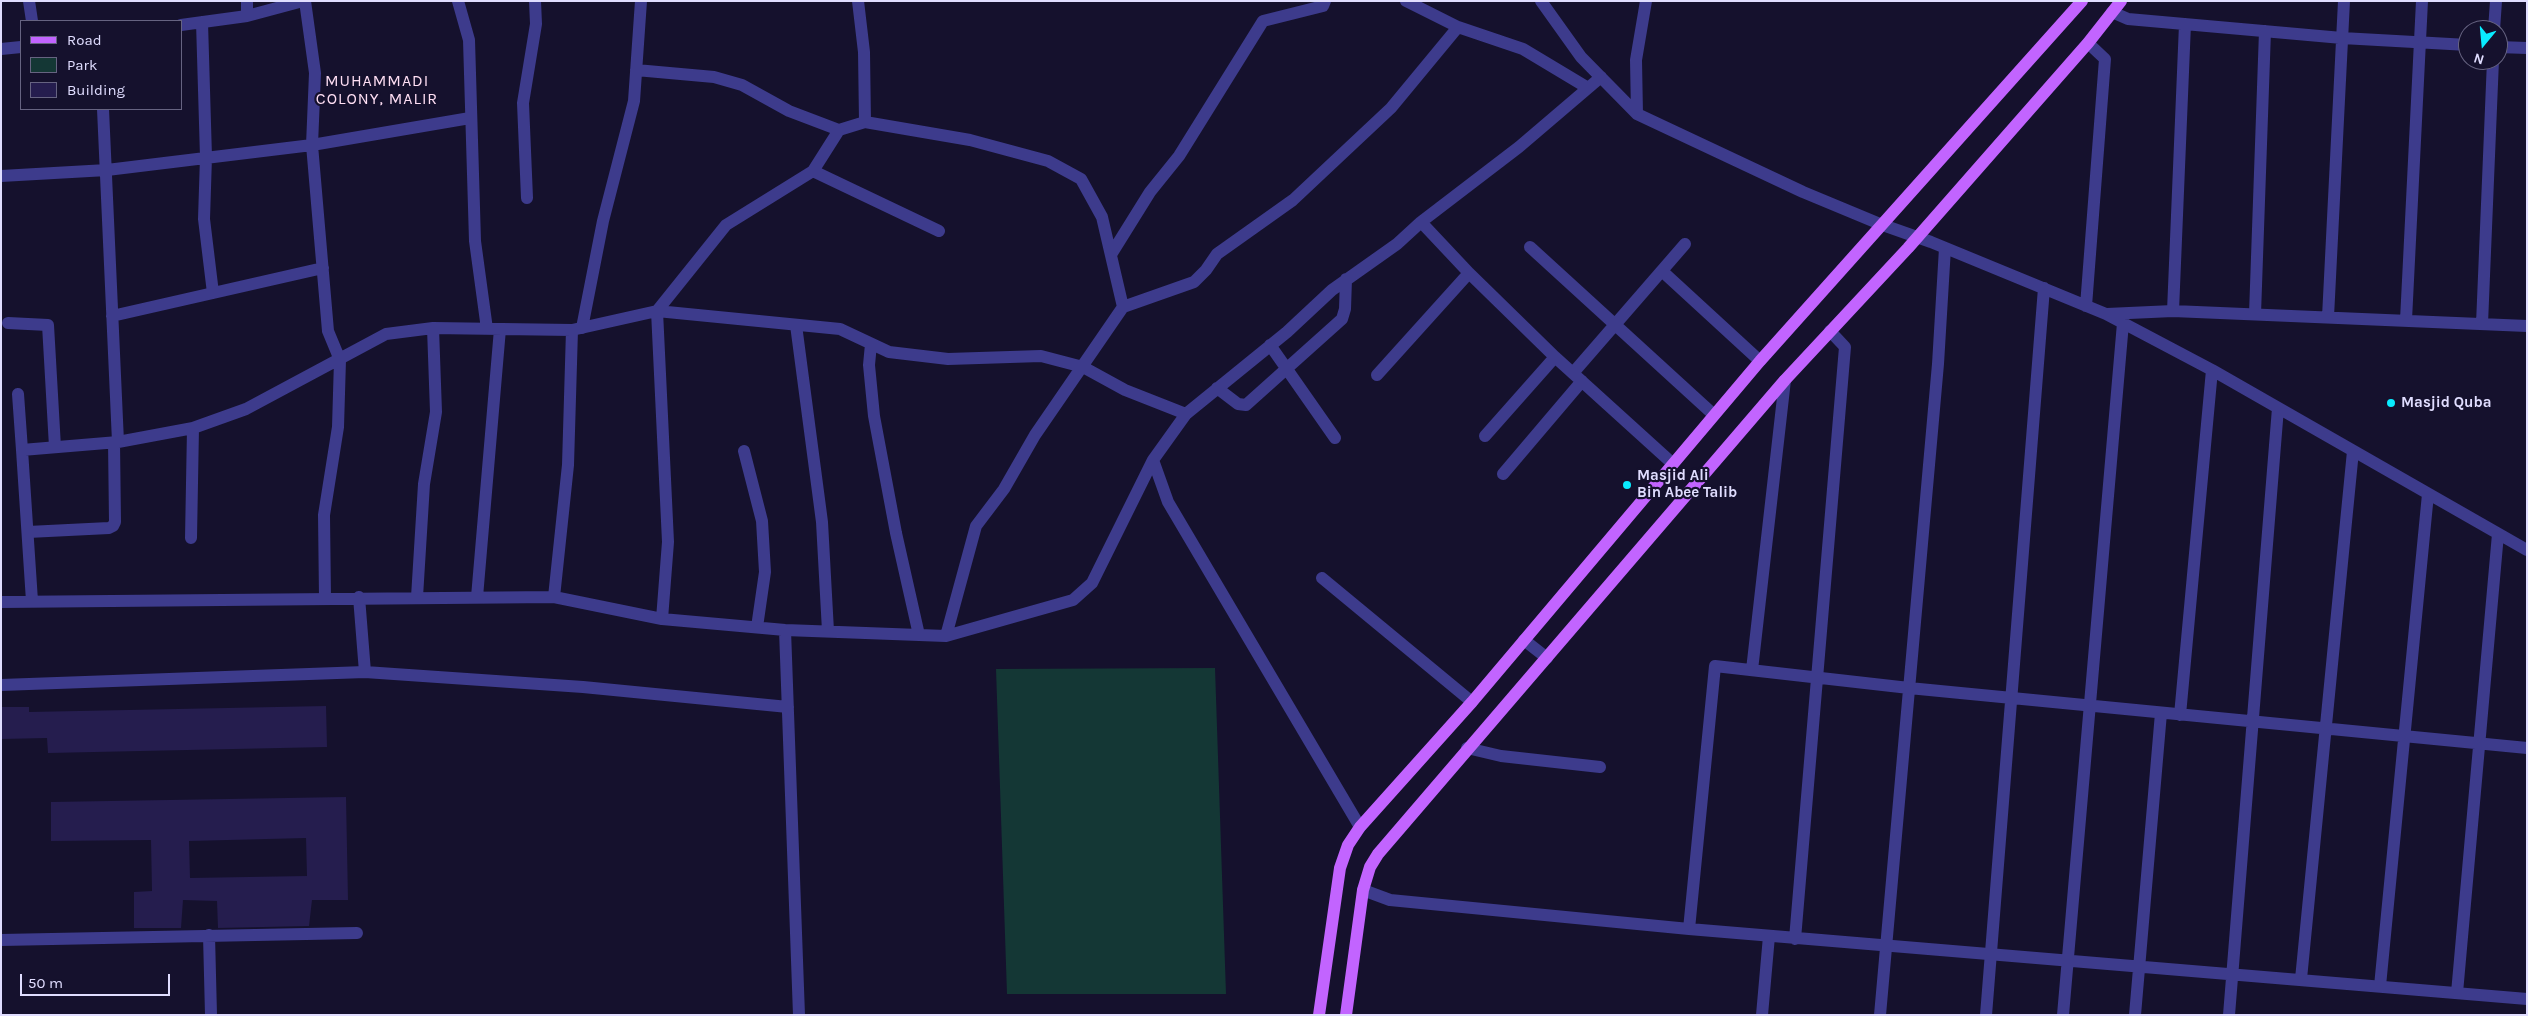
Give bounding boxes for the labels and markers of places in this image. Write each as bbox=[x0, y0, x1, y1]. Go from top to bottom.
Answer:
place label: Masjid Quba bbox=[2401, 394, 2491, 412]
marker: Masjid Quba bbox=[2385, 397, 2397, 409]
place label: Masjid Ali Bin Abee Talib bbox=[1637, 467, 1737, 502]
marker: Masjid Ali Bin Abee Talib bbox=[1621, 479, 1633, 491]

